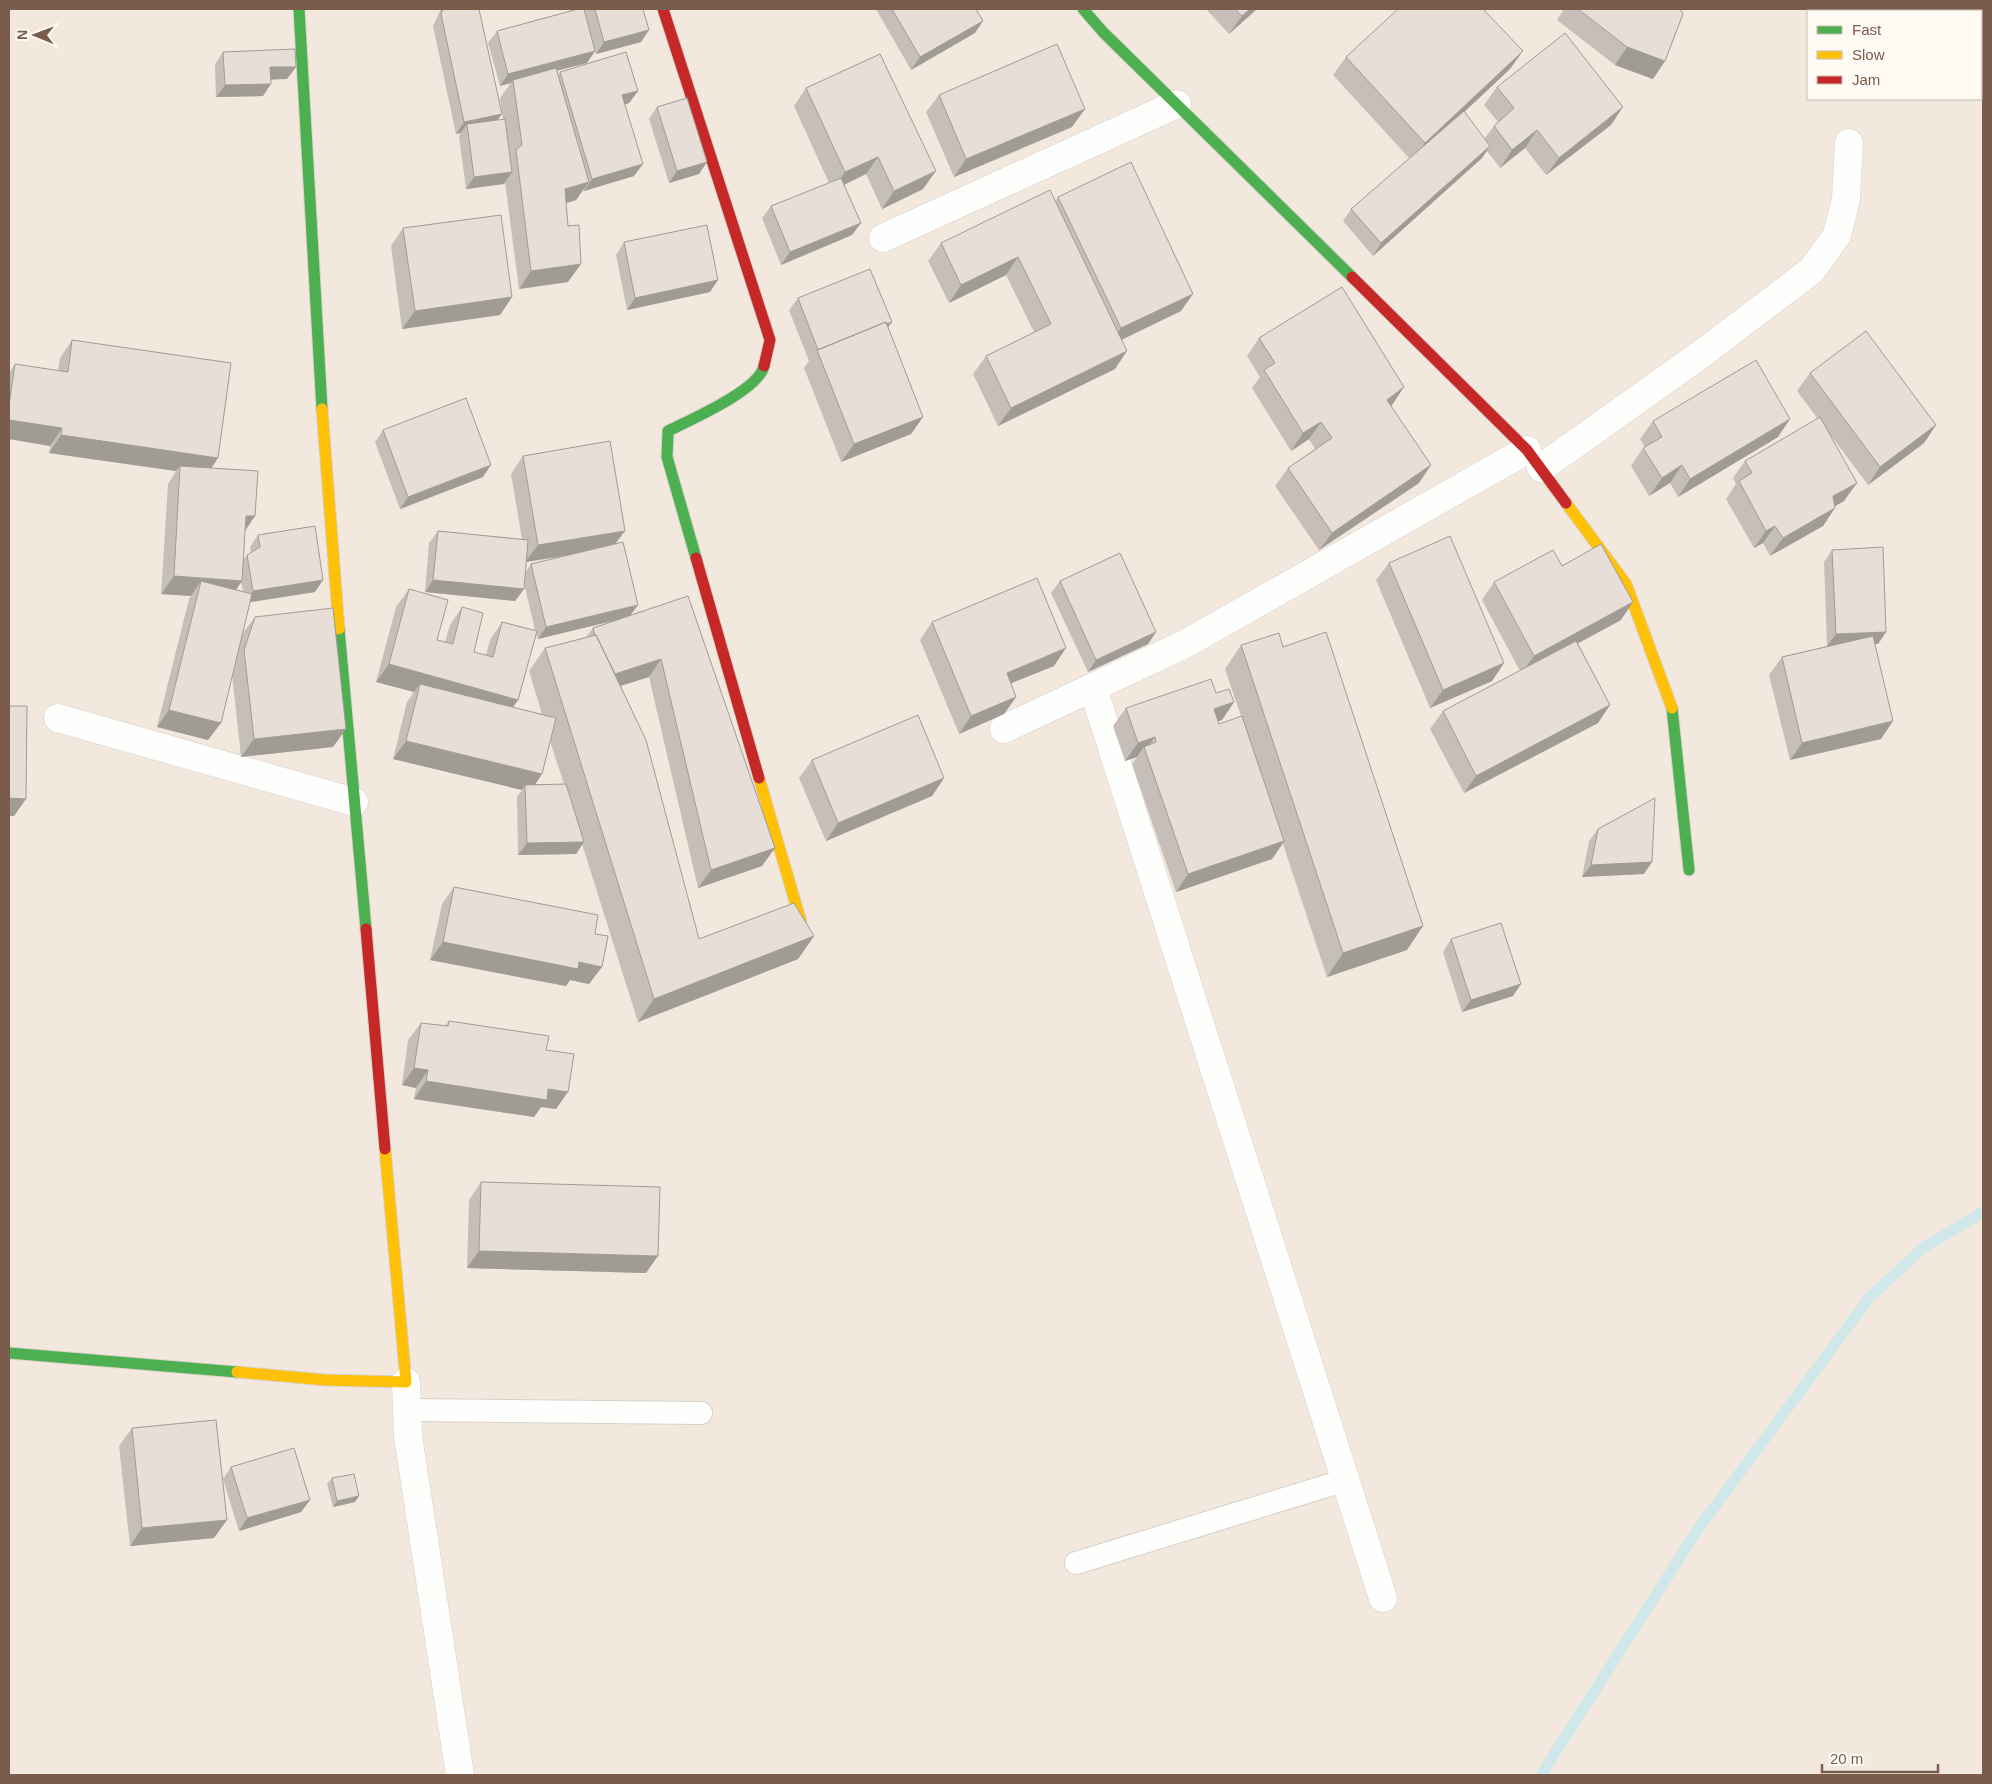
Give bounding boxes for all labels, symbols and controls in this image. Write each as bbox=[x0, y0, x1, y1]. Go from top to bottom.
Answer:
north arrow bbox=[10, 10, 60, 60]
legend bbox=[1807, 10, 1982, 100]
text: Fast bbox=[1852, 21, 1882, 38]
text: N bbox=[14, 30, 30, 40]
text: Slow bbox=[1852, 46, 1885, 63]
text: Jam bbox=[1852, 71, 1880, 88]
scale bar bbox=[1822, 1742, 1938, 1774]
text: 20 m bbox=[1830, 1750, 1863, 1767]

